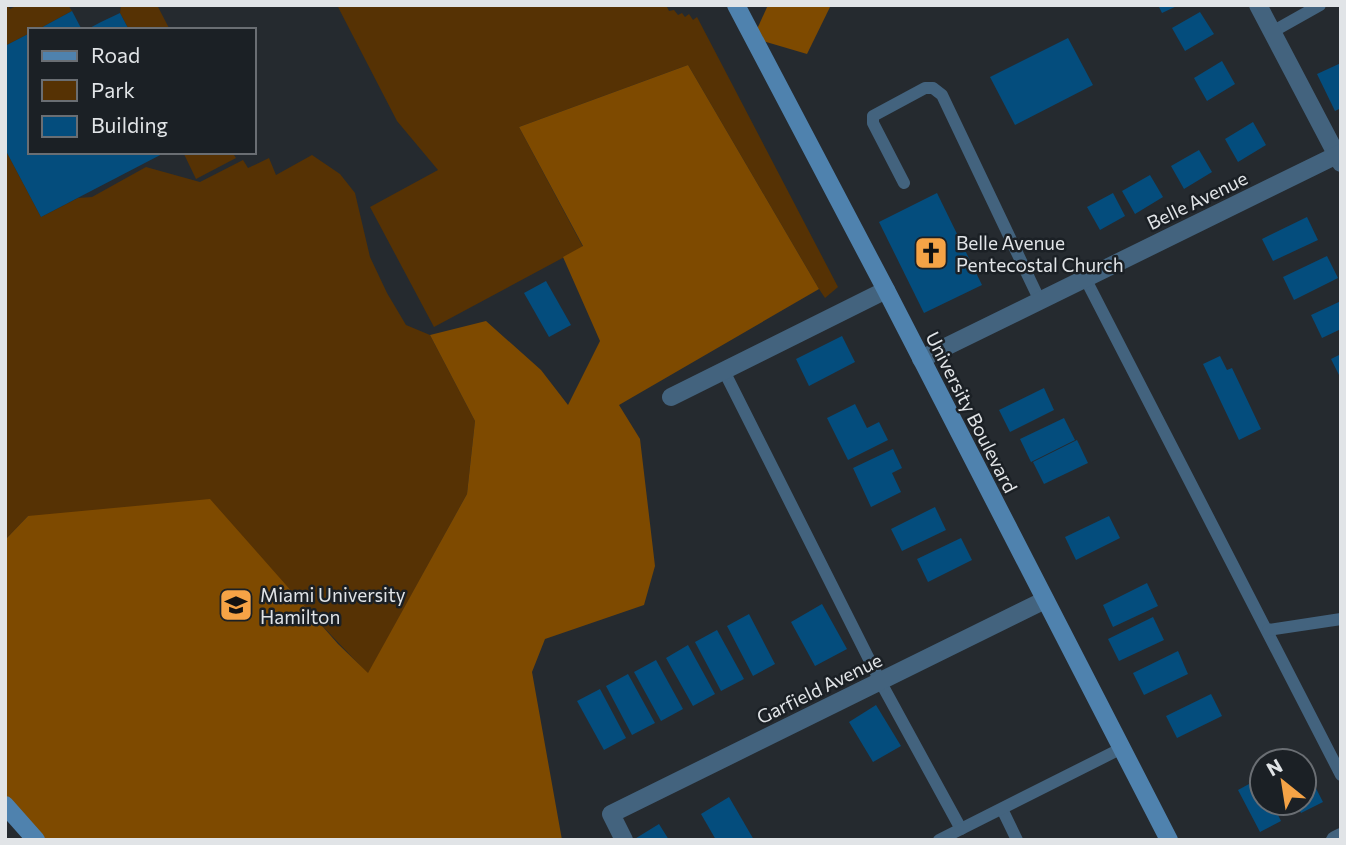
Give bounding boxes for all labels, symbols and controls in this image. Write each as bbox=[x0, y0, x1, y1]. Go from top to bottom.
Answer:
legend bbox=[28, 28, 256, 154]
text: Road bbox=[91, 42, 140, 67]
text: Park bbox=[91, 77, 135, 102]
text: Building bbox=[91, 112, 168, 137]
street label: Belle Avenue bbox=[1143, 166, 1251, 234]
place label: Belle Avenue Pentecostal Church bbox=[956, 231, 1124, 276]
church icon: Belle Avenue Pentecostal Church bbox=[912, 234, 950, 272]
street label: University Boulevard bbox=[921, 328, 1023, 496]
place label: Miami University Hamilton bbox=[260, 583, 406, 628]
school or university icon: Miami University Hamilton bbox=[217, 586, 255, 624]
street label: Garfield Avenue bbox=[753, 648, 885, 728]
north arrow bbox=[1248, 747, 1318, 817]
text: N bbox=[1262, 753, 1286, 780]

